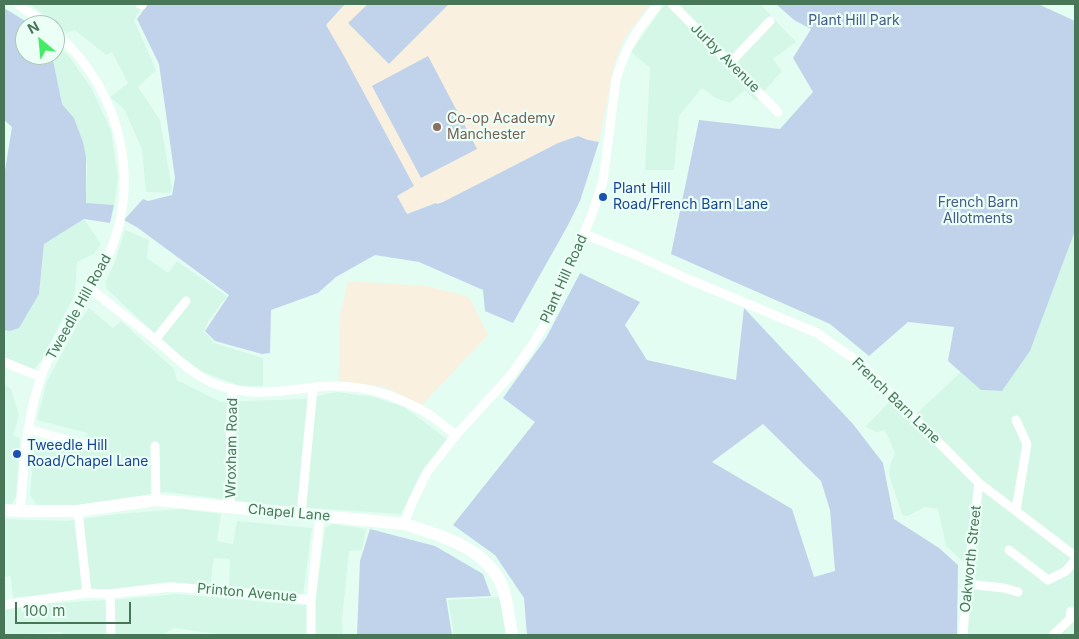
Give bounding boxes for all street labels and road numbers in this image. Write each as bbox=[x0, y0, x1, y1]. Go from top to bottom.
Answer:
street label: Jurby Avenue bbox=[687, 20, 763, 96]
street label: Plant Hill Road bbox=[537, 232, 591, 326]
street label: Tweedle Hill Road bbox=[43, 251, 115, 363]
street label: French Barn Lane bbox=[848, 355, 944, 447]
street label: Wroxham Road bbox=[223, 398, 241, 498]
street label: Chapel Lane bbox=[247, 501, 331, 525]
street label: Oakworth Street bbox=[957, 505, 985, 613]
street label: Printon Avenue bbox=[196, 580, 298, 606]

